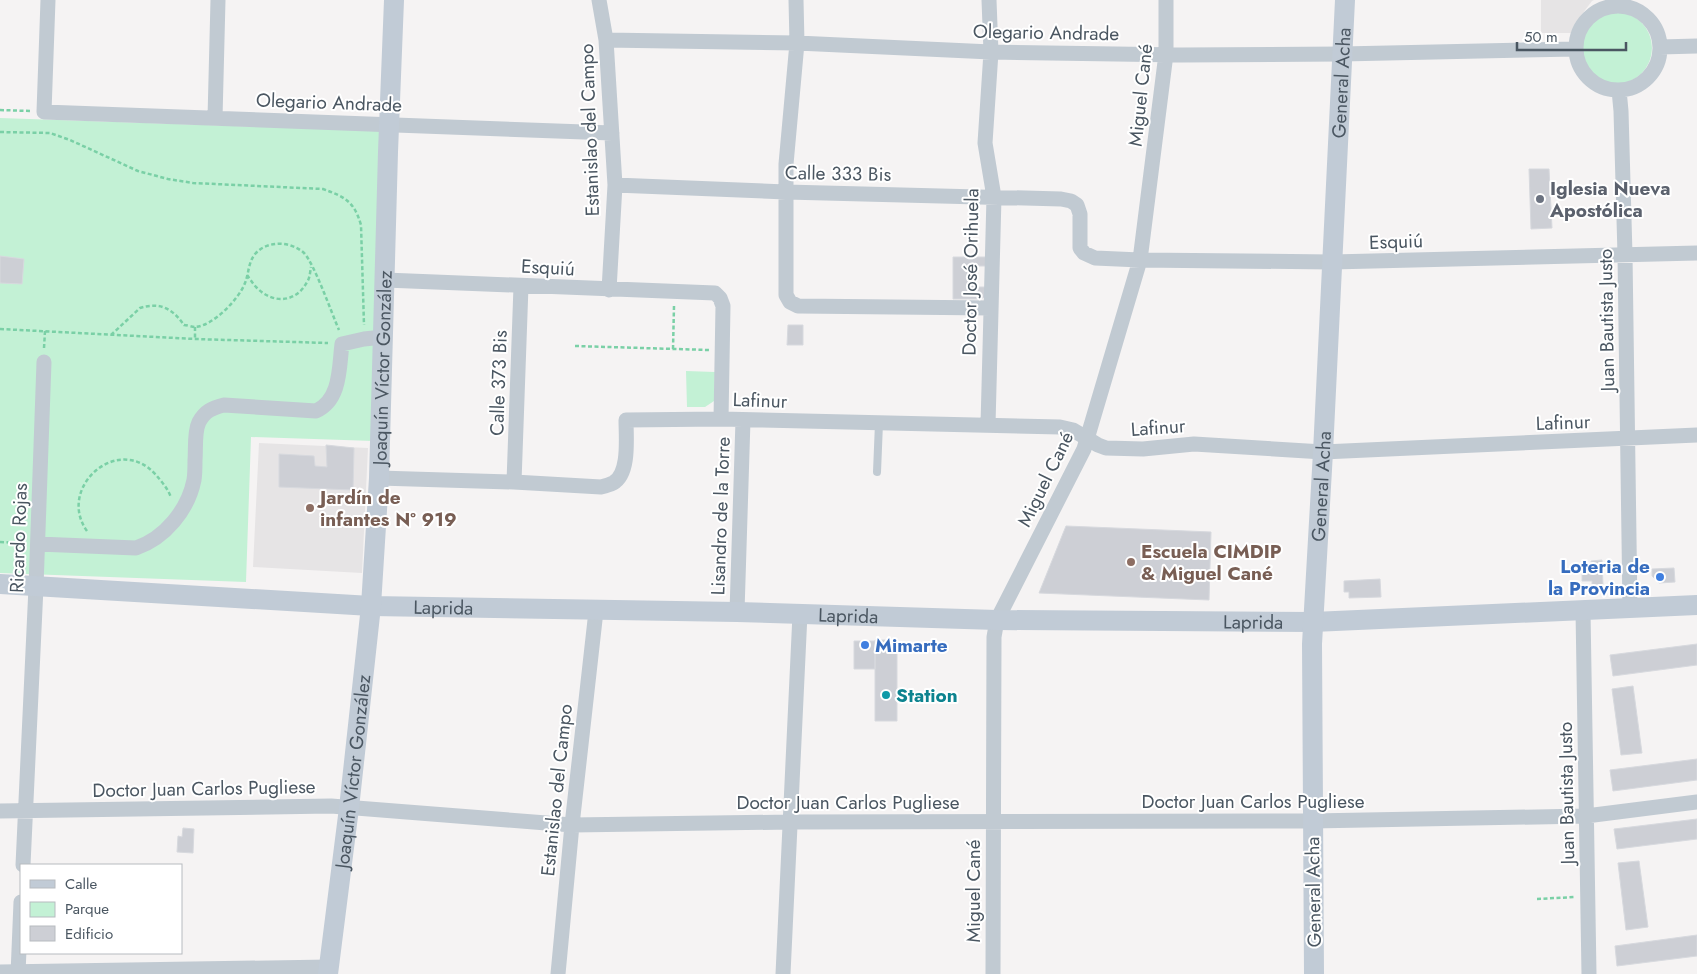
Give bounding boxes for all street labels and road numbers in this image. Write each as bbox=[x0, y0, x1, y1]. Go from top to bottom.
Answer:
street label: Olegario Andrade bbox=[973, 18, 1120, 47]
street label: General Acha bbox=[1325, 27, 1358, 139]
street label: Miguel Cané bbox=[1122, 42, 1159, 148]
street label: Estanislao del Campo bbox=[573, 43, 606, 217]
street label: Olegario Andrade bbox=[255, 86, 403, 119]
street label: Calle 333 Bis bbox=[785, 159, 892, 188]
street label: Doctor José Orihuela bbox=[956, 188, 985, 356]
street label: Esquiú bbox=[1369, 227, 1423, 256]
street label: Juan Bautista Justo bbox=[1592, 248, 1621, 395]
street label: Esquiú bbox=[520, 253, 576, 282]
street label: Joaquín Víctor González bbox=[366, 270, 399, 469]
street label: Calle 373 Bis bbox=[483, 329, 514, 436]
street label: Lafinur bbox=[732, 386, 788, 415]
street label: Lafinur bbox=[1535, 408, 1591, 437]
street label: Lafinur bbox=[1130, 412, 1187, 443]
street label: Miguel Cané bbox=[1011, 427, 1080, 531]
street label: General Acha bbox=[1305, 430, 1338, 542]
street label: Lisandro de la Torre bbox=[704, 436, 737, 596]
street label: Ricardo Rojas bbox=[3, 482, 34, 593]
street label: Laprida bbox=[413, 594, 474, 622]
street label: Laprida bbox=[818, 602, 879, 630]
street label: Laprida bbox=[1223, 608, 1283, 636]
street label: Joaquín Víctor González bbox=[328, 673, 377, 873]
street label: Estanislao del Campo bbox=[534, 703, 579, 877]
street label: Juan Bautista Justo bbox=[1552, 721, 1581, 868]
street label: Doctor Juan Carlos Pugliese bbox=[92, 773, 316, 804]
street label: Doctor Juan Carlos Pugliese bbox=[1141, 788, 1365, 815]
street label: Doctor Juan Carlos Pugliese bbox=[736, 789, 960, 816]
street label: General Acha bbox=[1299, 836, 1328, 948]
street label: Miguel Cané bbox=[960, 839, 987, 942]

